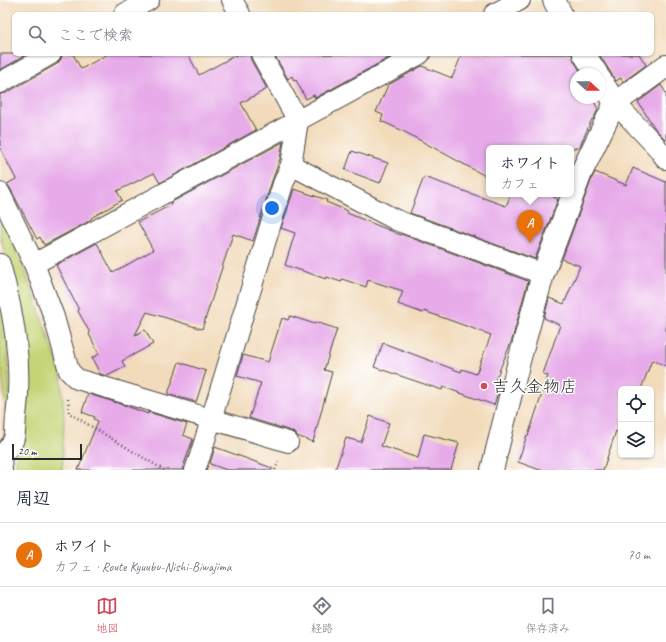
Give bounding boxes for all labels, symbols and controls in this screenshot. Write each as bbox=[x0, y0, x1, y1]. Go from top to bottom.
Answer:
search box bbox=[12, 12, 654, 56]
icon: search bbox=[26, 23, 48, 45]
text: ここで検索 bbox=[58, 26, 133, 45]
north arrow bbox=[570, 68, 606, 104]
popup bbox=[486, 145, 574, 197]
text: ホワイト bbox=[500, 154, 560, 173]
text: カフェ bbox=[500, 176, 539, 192]
your location bbox=[262, 198, 282, 218]
pin: A bbox=[517, 210, 543, 243]
place label: 吉久金物店 bbox=[492, 376, 577, 397]
marker: 吉久金物店 bbox=[479, 381, 489, 391]
map controls bbox=[618, 386, 654, 458]
button: locate bbox=[618, 386, 654, 422]
button: layers bbox=[618, 422, 654, 458]
scale bar bbox=[12, 442, 82, 461]
text: 20 m bbox=[18, 444, 37, 458]
text: 周辺 bbox=[16, 488, 50, 509]
text: ホワイト bbox=[54, 537, 114, 556]
text: A bbox=[26, 547, 32, 563]
text: 70 m bbox=[628, 547, 650, 563]
text: カフェ · Route Kyuubu-Nishi-Biwajima bbox=[54, 559, 231, 575]
tab: 地図 bbox=[96, 595, 118, 635]
tab: 経路 bbox=[311, 595, 333, 635]
tab: 保存済み bbox=[526, 595, 570, 635]

